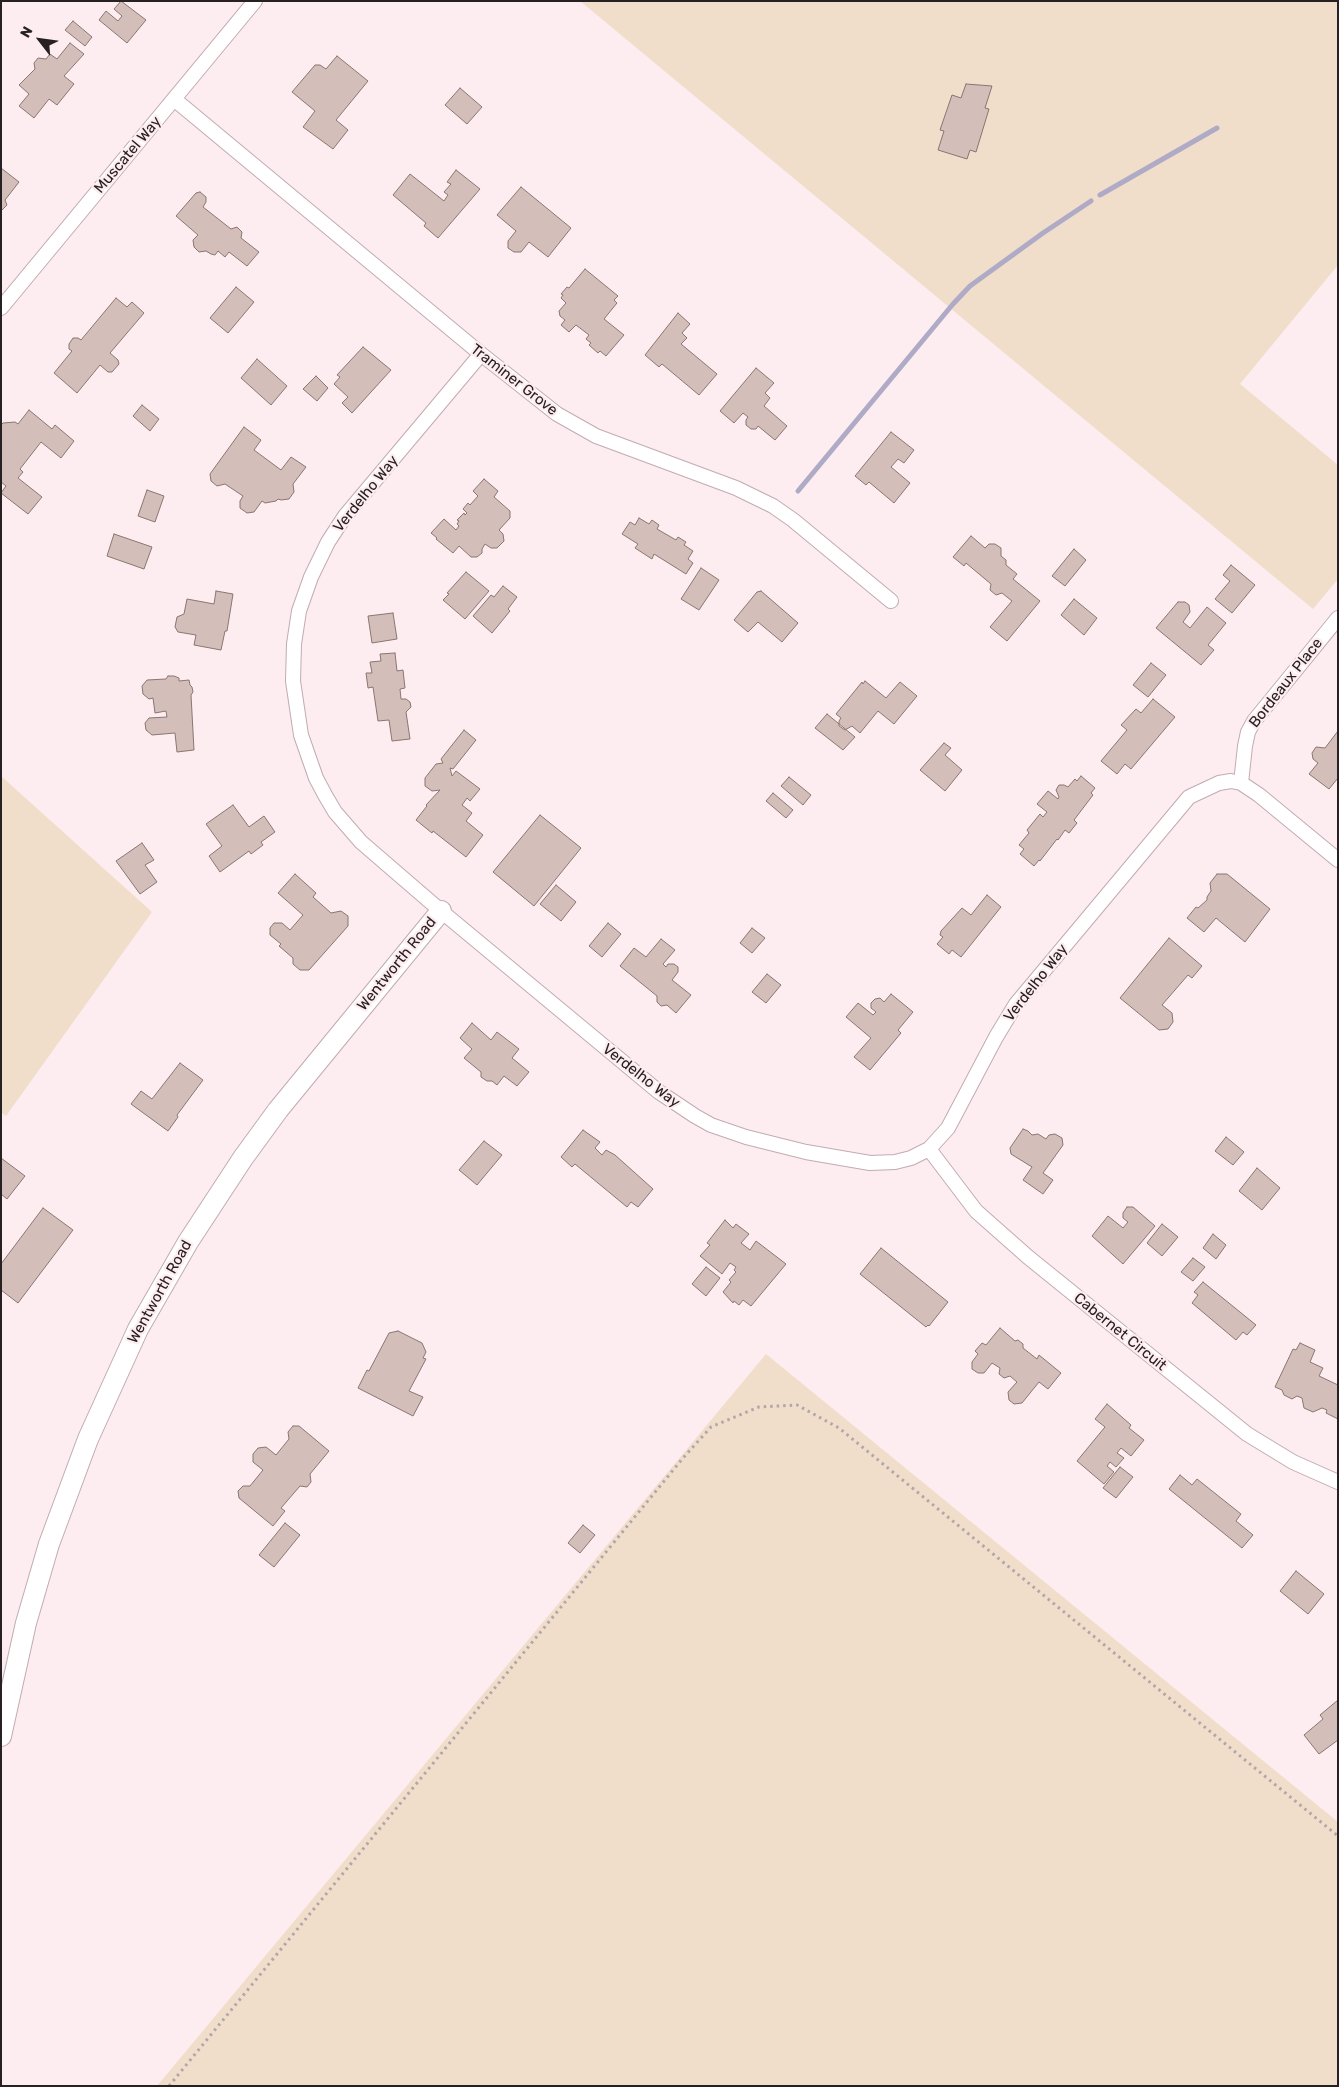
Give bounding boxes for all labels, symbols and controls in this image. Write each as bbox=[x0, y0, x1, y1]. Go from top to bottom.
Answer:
north arrow bbox=[15, 15, 65, 65]
text: N bbox=[17, 24, 36, 41]
street label: Muscatel Way bbox=[91, 113, 165, 197]
street label: Traminer Grove bbox=[467, 340, 561, 420]
street label: Verdelho Way bbox=[330, 452, 402, 536]
street label: Bordeaux Place bbox=[1245, 635, 1327, 731]
street label: Wentworth Road bbox=[354, 914, 440, 1014]
street label: Verdelho Way bbox=[1000, 941, 1072, 1025]
street label: Verdelho Way bbox=[599, 1040, 683, 1112]
street label: Wentworth Road bbox=[124, 1237, 196, 1347]
street label: Cabernet Circuit bbox=[1070, 1289, 1170, 1375]

